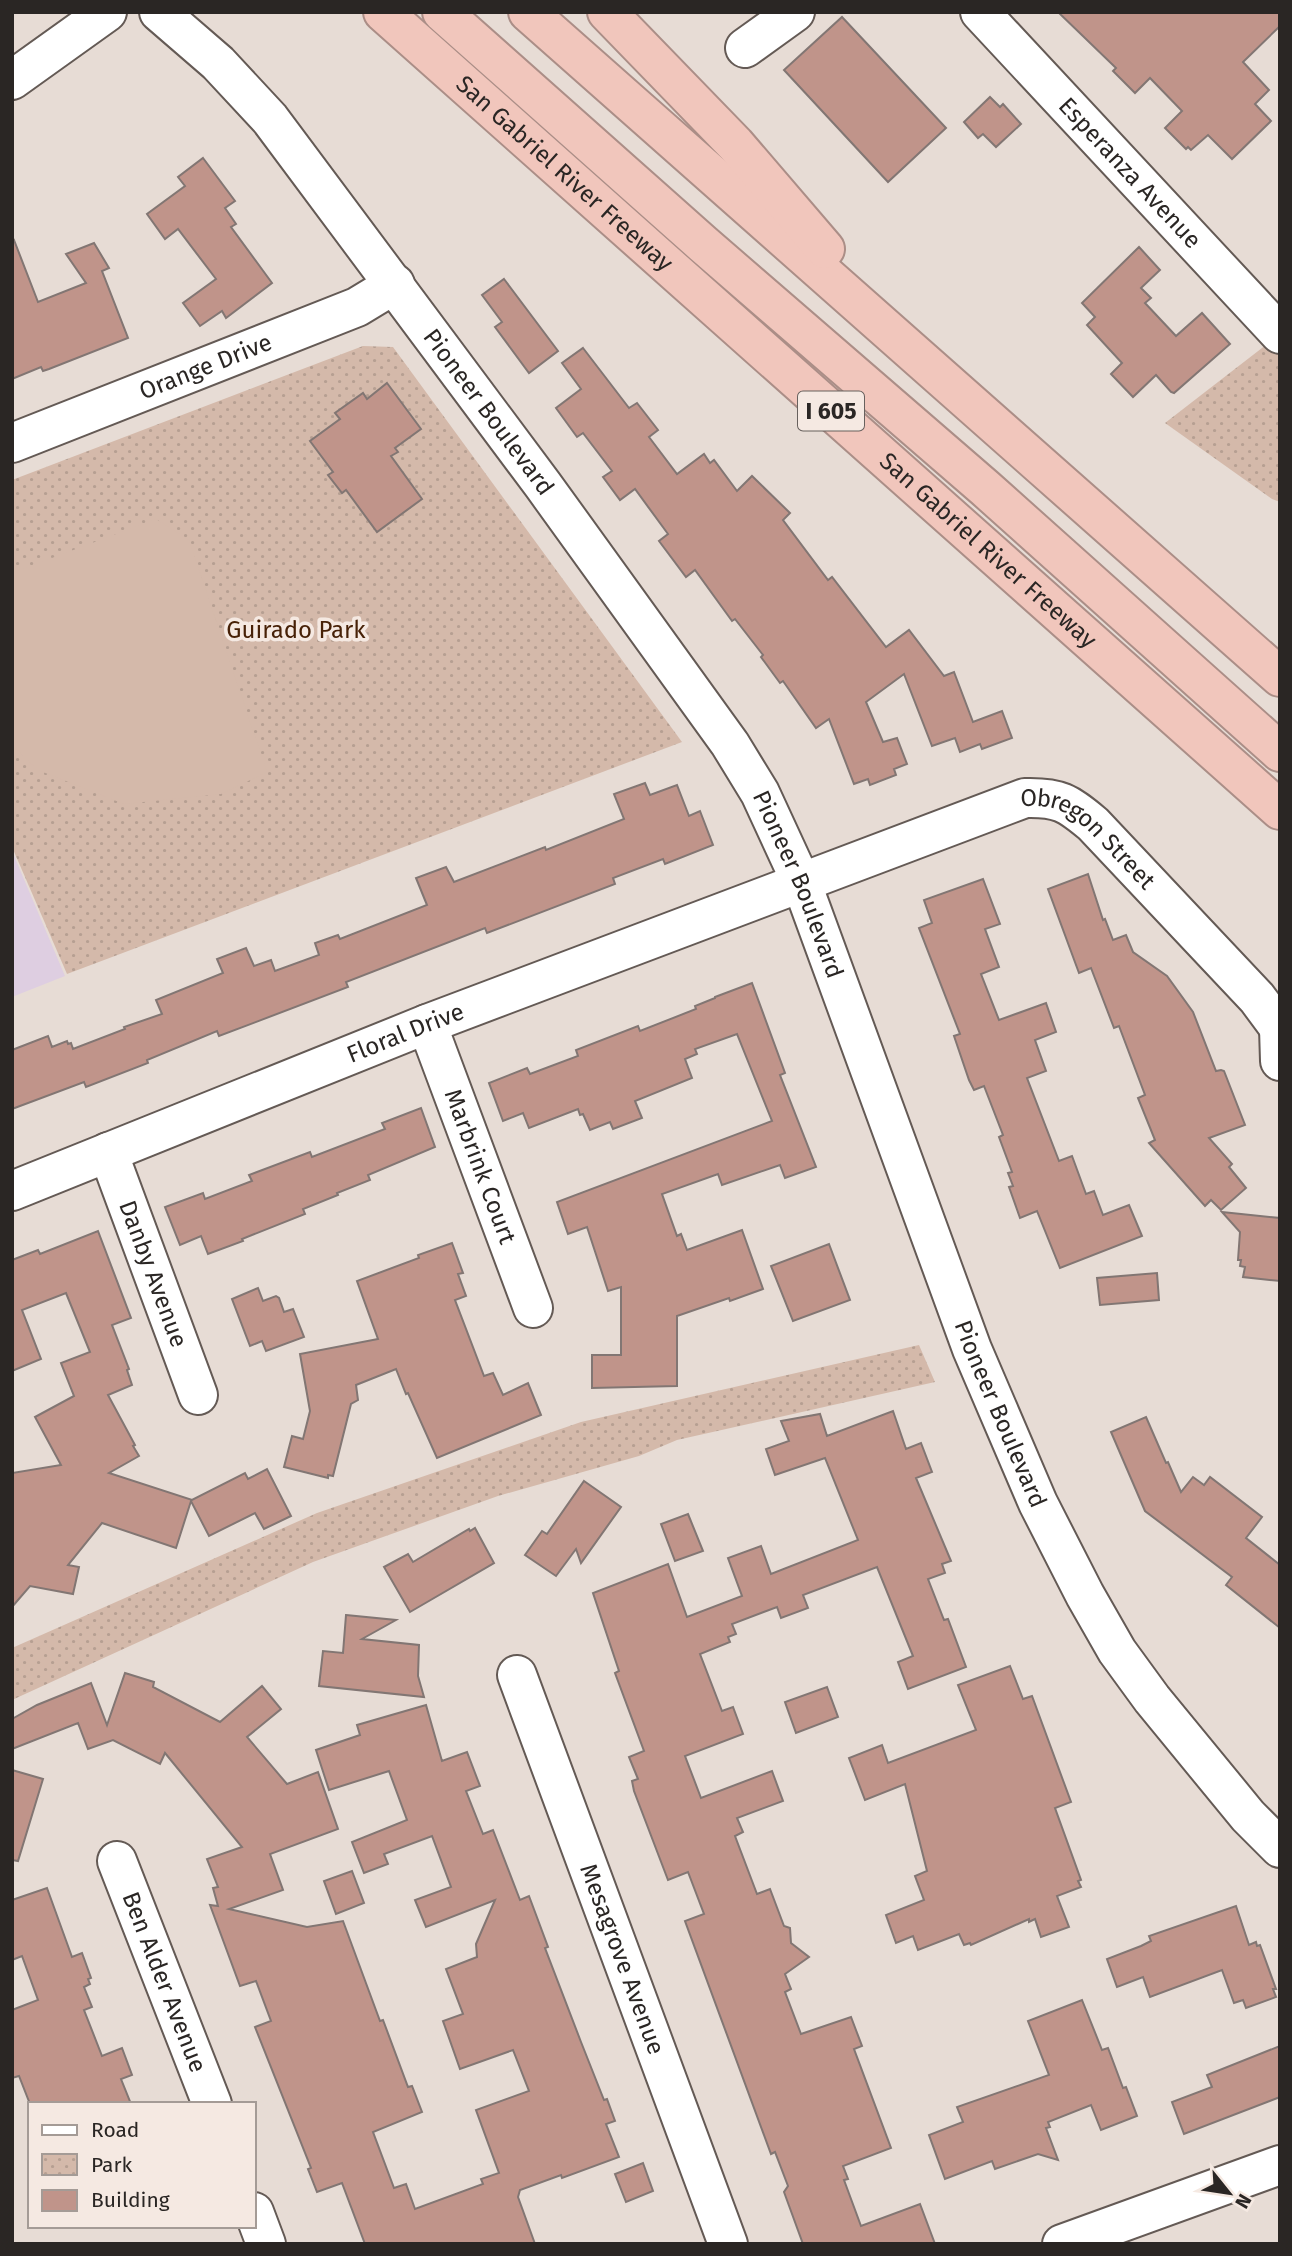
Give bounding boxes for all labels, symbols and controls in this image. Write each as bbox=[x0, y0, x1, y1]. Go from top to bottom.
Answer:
street label: San Gabriel River Freeway bbox=[450, 70, 679, 277]
street label: Esperanza Avenue bbox=[1053, 92, 1207, 254]
street label: Pioneer Boulevard bbox=[417, 323, 560, 501]
street label: Orange Drive bbox=[135, 328, 276, 405]
road number: I 605 bbox=[798, 392, 864, 430]
street label: San Gabriel River Freeway bbox=[874, 447, 1102, 654]
park label: Guirado Park bbox=[226, 616, 366, 644]
street label: Obregon Street bbox=[1020, 784, 1161, 895]
street label: Pioneer Boulevard bbox=[747, 786, 849, 982]
street label: Floral Drive bbox=[343, 997, 468, 1069]
street label: Marbrink Court bbox=[439, 1085, 522, 1248]
street label: Danby Avenue bbox=[113, 1197, 193, 1351]
street label: Pioneer Boulevard bbox=[949, 1316, 1052, 1512]
street label: Mesagrove Avenue bbox=[574, 1860, 670, 2058]
street label: Ben Alder Avenue bbox=[116, 1888, 212, 2076]
legend bbox=[28, 2102, 256, 2228]
text: Road bbox=[91, 2117, 139, 2143]
text: Park bbox=[91, 2152, 133, 2178]
north arrow bbox=[1194, 2158, 1264, 2228]
text: Building bbox=[91, 2187, 170, 2213]
text: N bbox=[1230, 2190, 1256, 2212]

